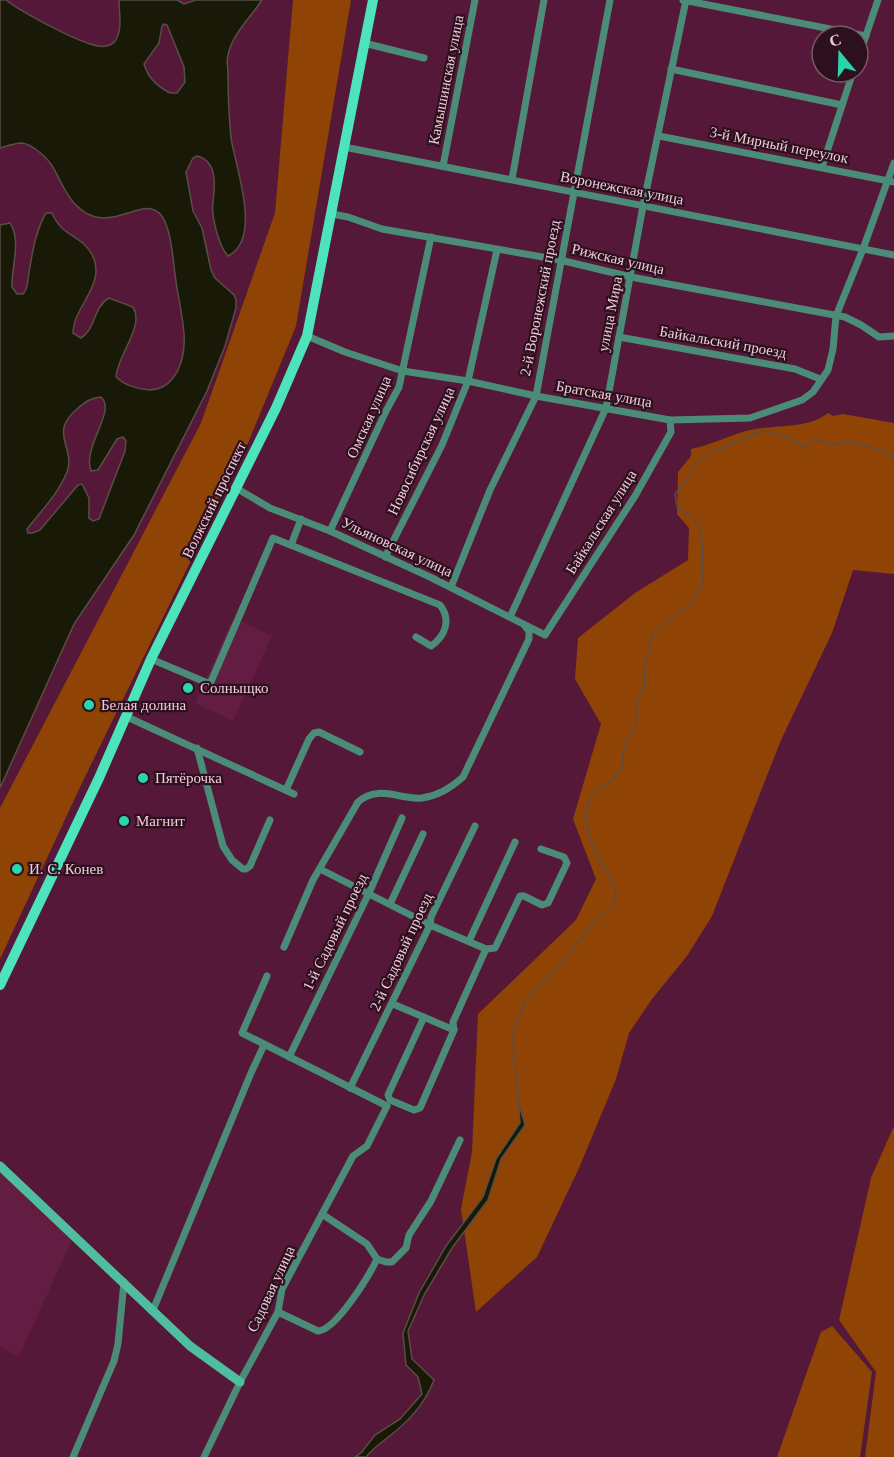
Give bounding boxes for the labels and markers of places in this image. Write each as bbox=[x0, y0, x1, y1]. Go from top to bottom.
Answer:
place label: Солныщко bbox=[200, 680, 268, 696]
marker: Солныщко bbox=[181, 681, 195, 695]
place label: Белая долина bbox=[101, 697, 187, 713]
marker: Белая долина bbox=[82, 698, 96, 712]
place label: Пятёрочка bbox=[155, 770, 222, 786]
marker: Пятёрочка bbox=[136, 771, 150, 785]
place label: Магнит bbox=[136, 813, 185, 829]
marker: Магнит bbox=[117, 814, 131, 828]
place label: И. С. Конев bbox=[29, 861, 103, 877]
marker: И. С. Конев bbox=[10, 862, 24, 876]

